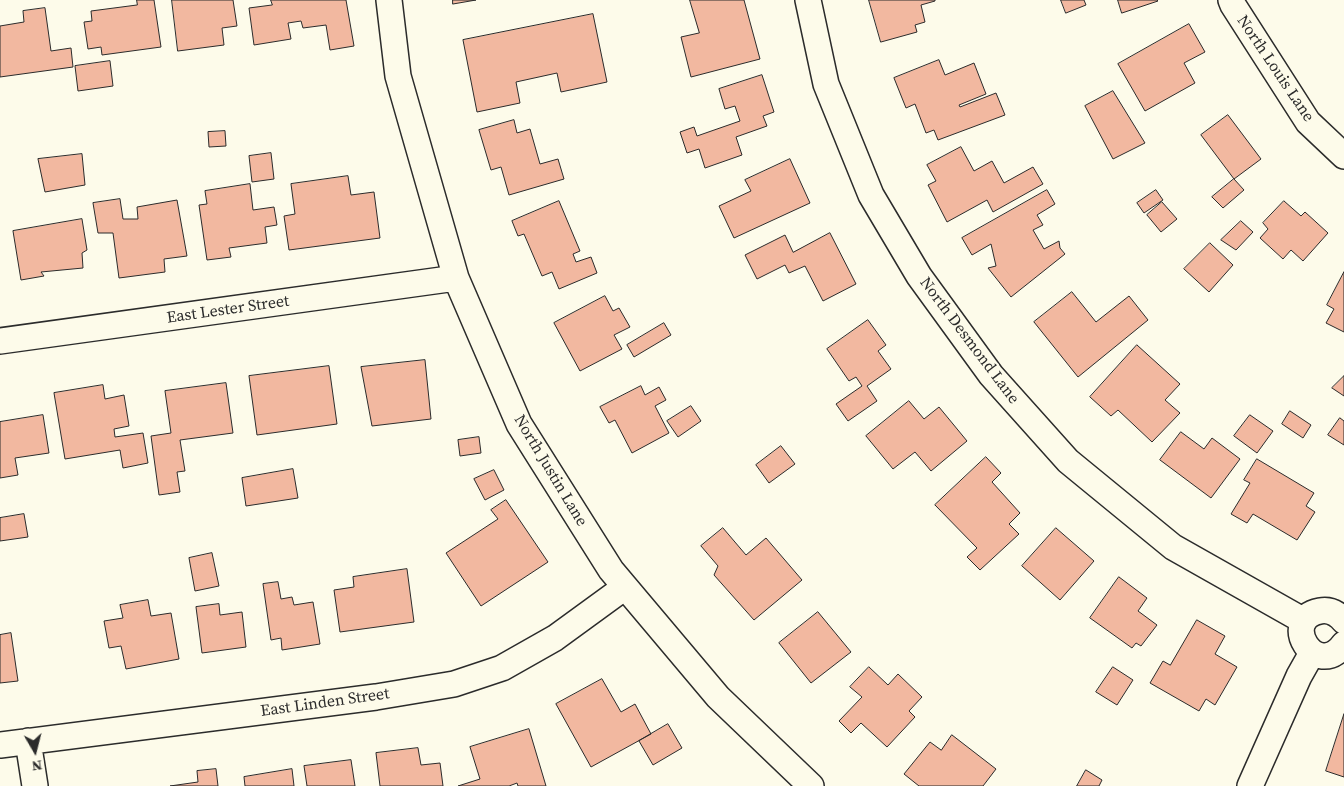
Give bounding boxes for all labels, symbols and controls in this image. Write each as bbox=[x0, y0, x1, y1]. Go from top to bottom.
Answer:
street label: North Louis Lane bbox=[1232, 12, 1318, 126]
street label: North Desmond Lane bbox=[915, 274, 1023, 408]
street label: East Lester Street bbox=[166, 292, 290, 328]
street label: North Justin Lane bbox=[509, 412, 591, 530]
street label: East Linden Street bbox=[259, 684, 391, 722]
north arrow bbox=[10, 726, 60, 776]
text: N bbox=[31, 755, 44, 776]

